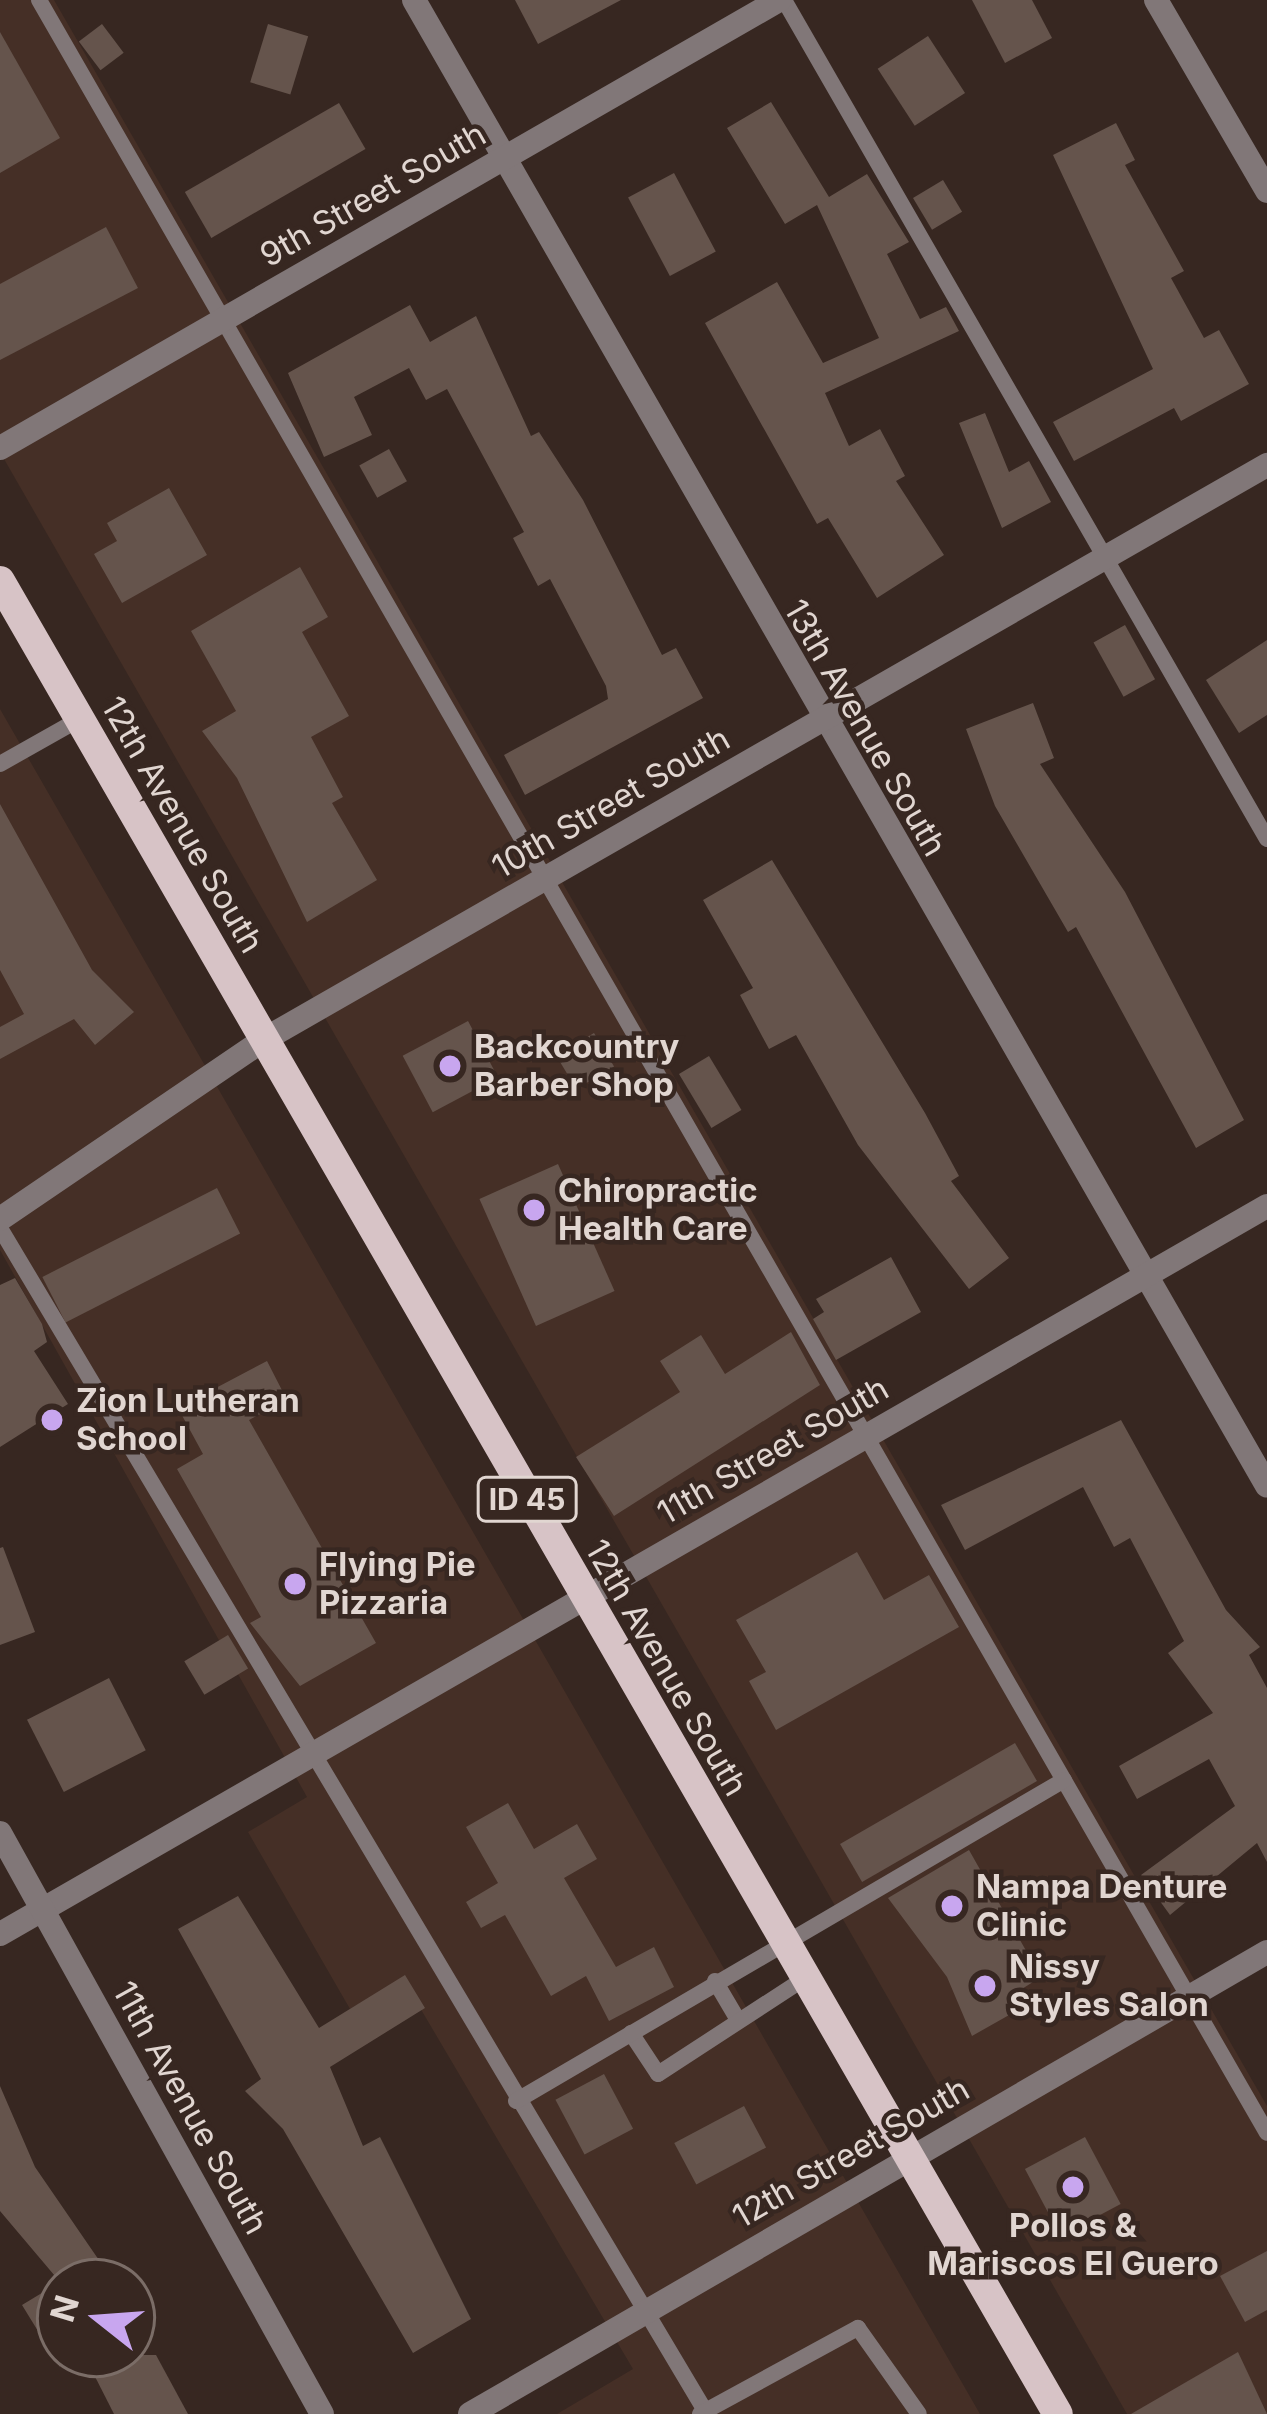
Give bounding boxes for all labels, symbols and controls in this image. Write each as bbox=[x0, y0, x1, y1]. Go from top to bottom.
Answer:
street label: 9th Street South bbox=[253, 114, 493, 276]
street label: 13th Avenue South bbox=[776, 593, 954, 863]
street label: 12th Avenue South bbox=[93, 690, 271, 960]
street label: 10th Street South bbox=[485, 719, 737, 887]
place label: Backcountry Barber Shop bbox=[474, 1027, 679, 1105]
marker: Backcountry Barber Shop bbox=[437, 1053, 463, 1079]
place label: Chiropractic Health Care bbox=[558, 1171, 758, 1249]
marker: Chiropractic Health Care bbox=[521, 1197, 547, 1223]
street label: 11th Street South bbox=[650, 1369, 896, 1533]
place label: Zion Lutheran School bbox=[76, 1381, 300, 1459]
marker: Zion Lutheran School bbox=[39, 1407, 65, 1433]
road number: ID 45 bbox=[476, 1475, 578, 1523]
street label: 12th Avenue South bbox=[577, 1533, 755, 1803]
place label: Flying Pie Pizzaria bbox=[319, 1545, 476, 1623]
marker: Flying Pie Pizzaria bbox=[282, 1571, 308, 1597]
place label: Nampa Denture Clinic bbox=[976, 1867, 1227, 1945]
marker: Nampa Denture Clinic bbox=[939, 1893, 965, 1919]
place label: Nissy Styles Salon bbox=[1009, 1947, 1209, 2025]
marker: Nissy Styles Salon bbox=[972, 1973, 998, 1999]
street label: 11th Avenue South bbox=[104, 1975, 276, 2241]
street label: 12th Street South bbox=[726, 2069, 976, 2237]
marker: Pollos & Mariscos El Guero bbox=[1060, 2174, 1086, 2200]
place label: Pollos & Mariscos El Guero bbox=[927, 2206, 1219, 2284]
north arrow bbox=[36, 2258, 156, 2378]
text: N bbox=[42, 2290, 87, 2326]

